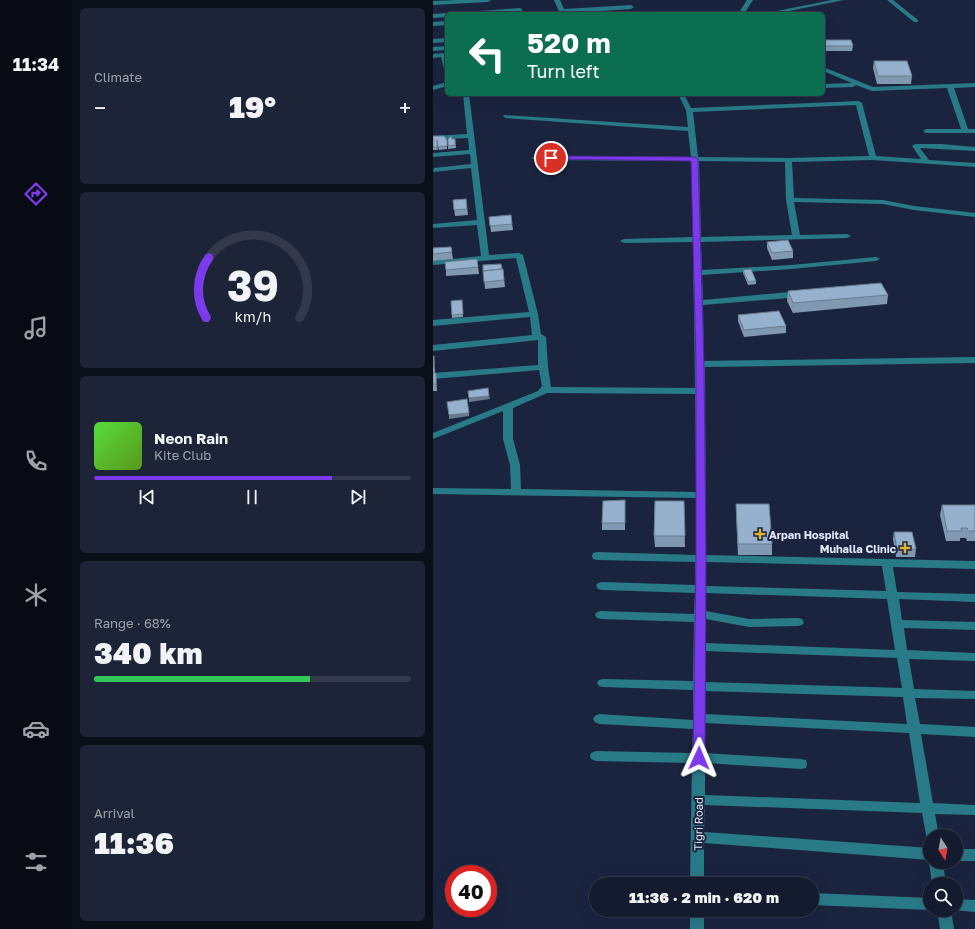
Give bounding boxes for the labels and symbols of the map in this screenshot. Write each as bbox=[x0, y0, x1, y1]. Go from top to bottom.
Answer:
pin bbox=[534, 141, 568, 175]
marker: Arpan Hospital bbox=[754, 528, 766, 540]
place label: Arpan Hospital bbox=[769, 528, 849, 541]
place label: Muhalla Clinic bbox=[820, 542, 897, 555]
marker: Muhalla Clinic bbox=[899, 542, 911, 554]
position arrow bbox=[678, 737, 720, 779]
street label: Tigri Road bbox=[691, 797, 705, 851]
north arrow bbox=[923, 829, 963, 869]
speed limit sign: 40 bbox=[445, 865, 497, 917]

